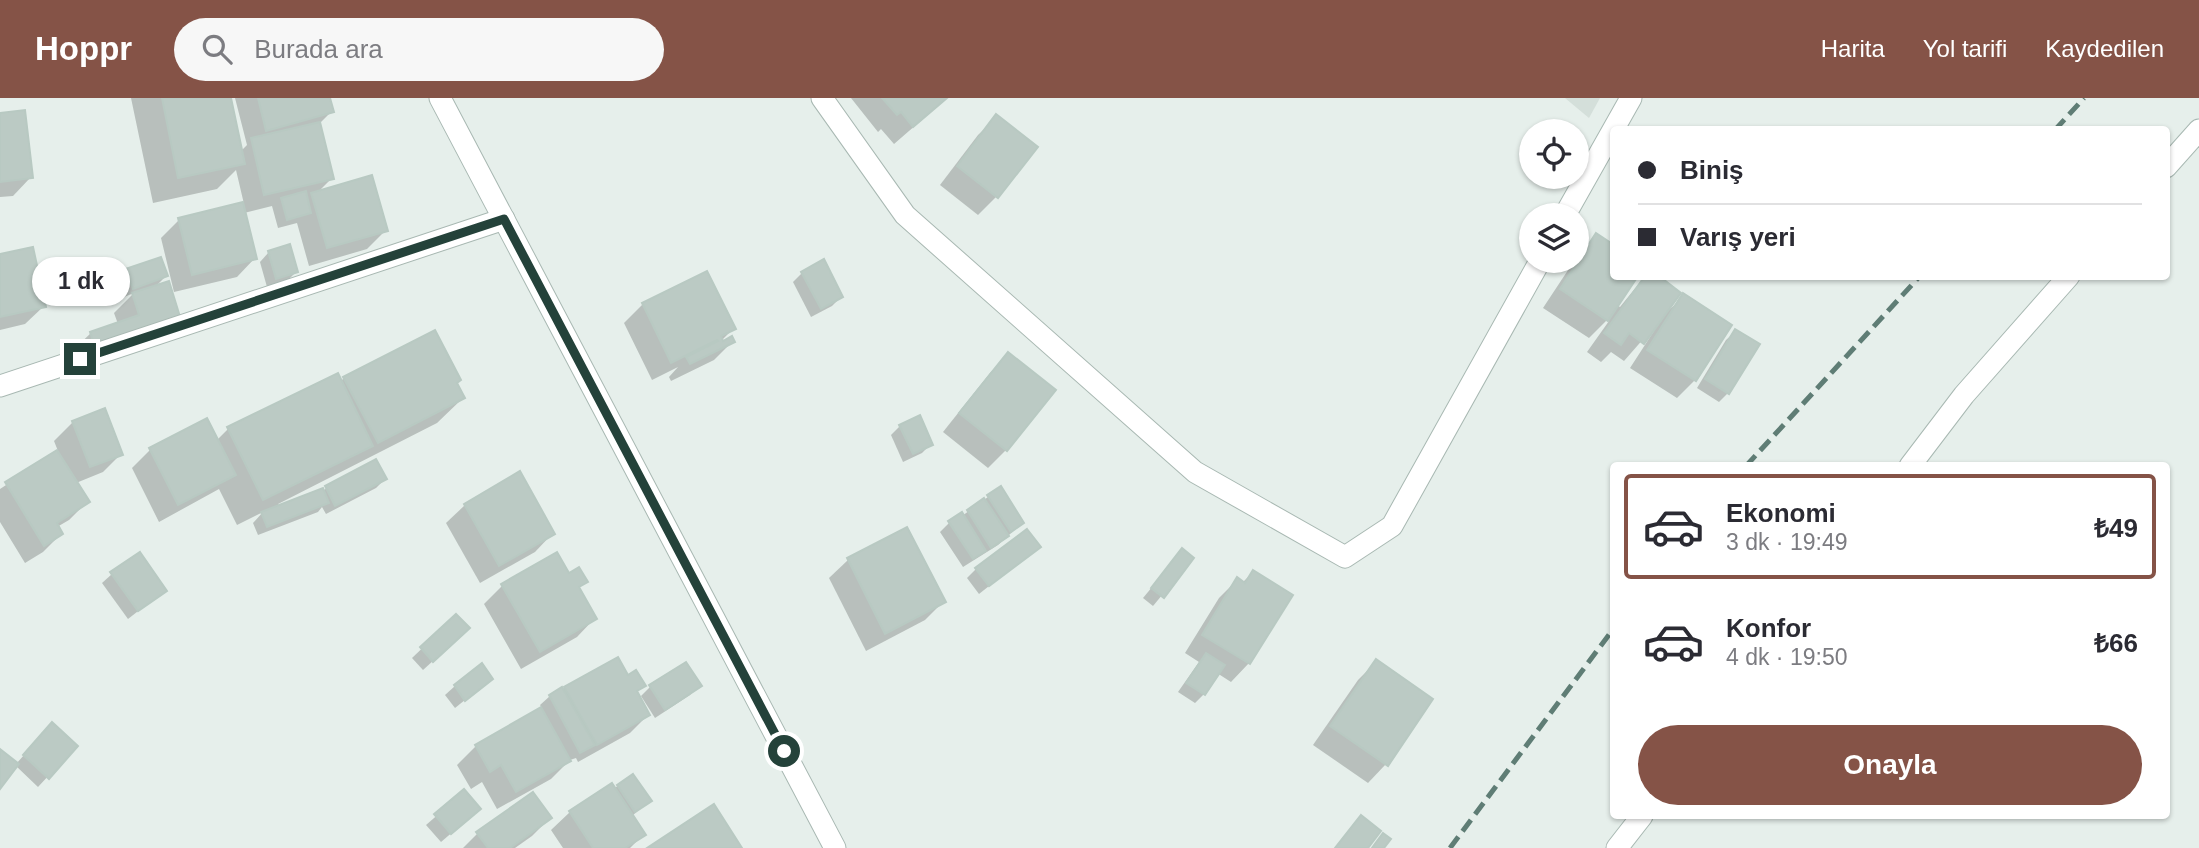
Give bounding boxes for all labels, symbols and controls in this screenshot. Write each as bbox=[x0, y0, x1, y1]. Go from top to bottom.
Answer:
search box bbox=[174, 18, 664, 81]
text: Hoppr bbox=[35, 30, 132, 67]
icon: search bbox=[198, 30, 236, 68]
text: Burada ara bbox=[254, 34, 383, 64]
text: Harita bbox=[1821, 35, 1885, 62]
text: Yol tarifi bbox=[1923, 35, 2007, 62]
text: Kaydedilen bbox=[2045, 35, 2164, 62]
map controls bbox=[1519, 119, 1589, 273]
button: locate bbox=[1519, 119, 1589, 189]
text: Biniş bbox=[1680, 155, 1744, 185]
button: layers bbox=[1519, 203, 1589, 273]
text: Varış yeri bbox=[1680, 222, 1796, 252]
callout: 1 dk bbox=[31, 258, 129, 306]
text: 1 dk bbox=[58, 268, 104, 294]
route end bbox=[64, 343, 96, 375]
icon: car bbox=[1642, 495, 1705, 558]
text: Ekonomi bbox=[1726, 498, 1836, 528]
text: ₺49 bbox=[2094, 513, 2138, 543]
text: 3 dk · 19:49 bbox=[1726, 529, 1847, 555]
icon: car bbox=[1642, 610, 1705, 673]
text: Konfor bbox=[1726, 613, 1811, 643]
text: ₺66 bbox=[2094, 628, 2138, 658]
text: 4 dk · 19:50 bbox=[1726, 644, 1847, 670]
button: Onayla bbox=[1638, 725, 2142, 805]
route start bbox=[768, 735, 800, 767]

